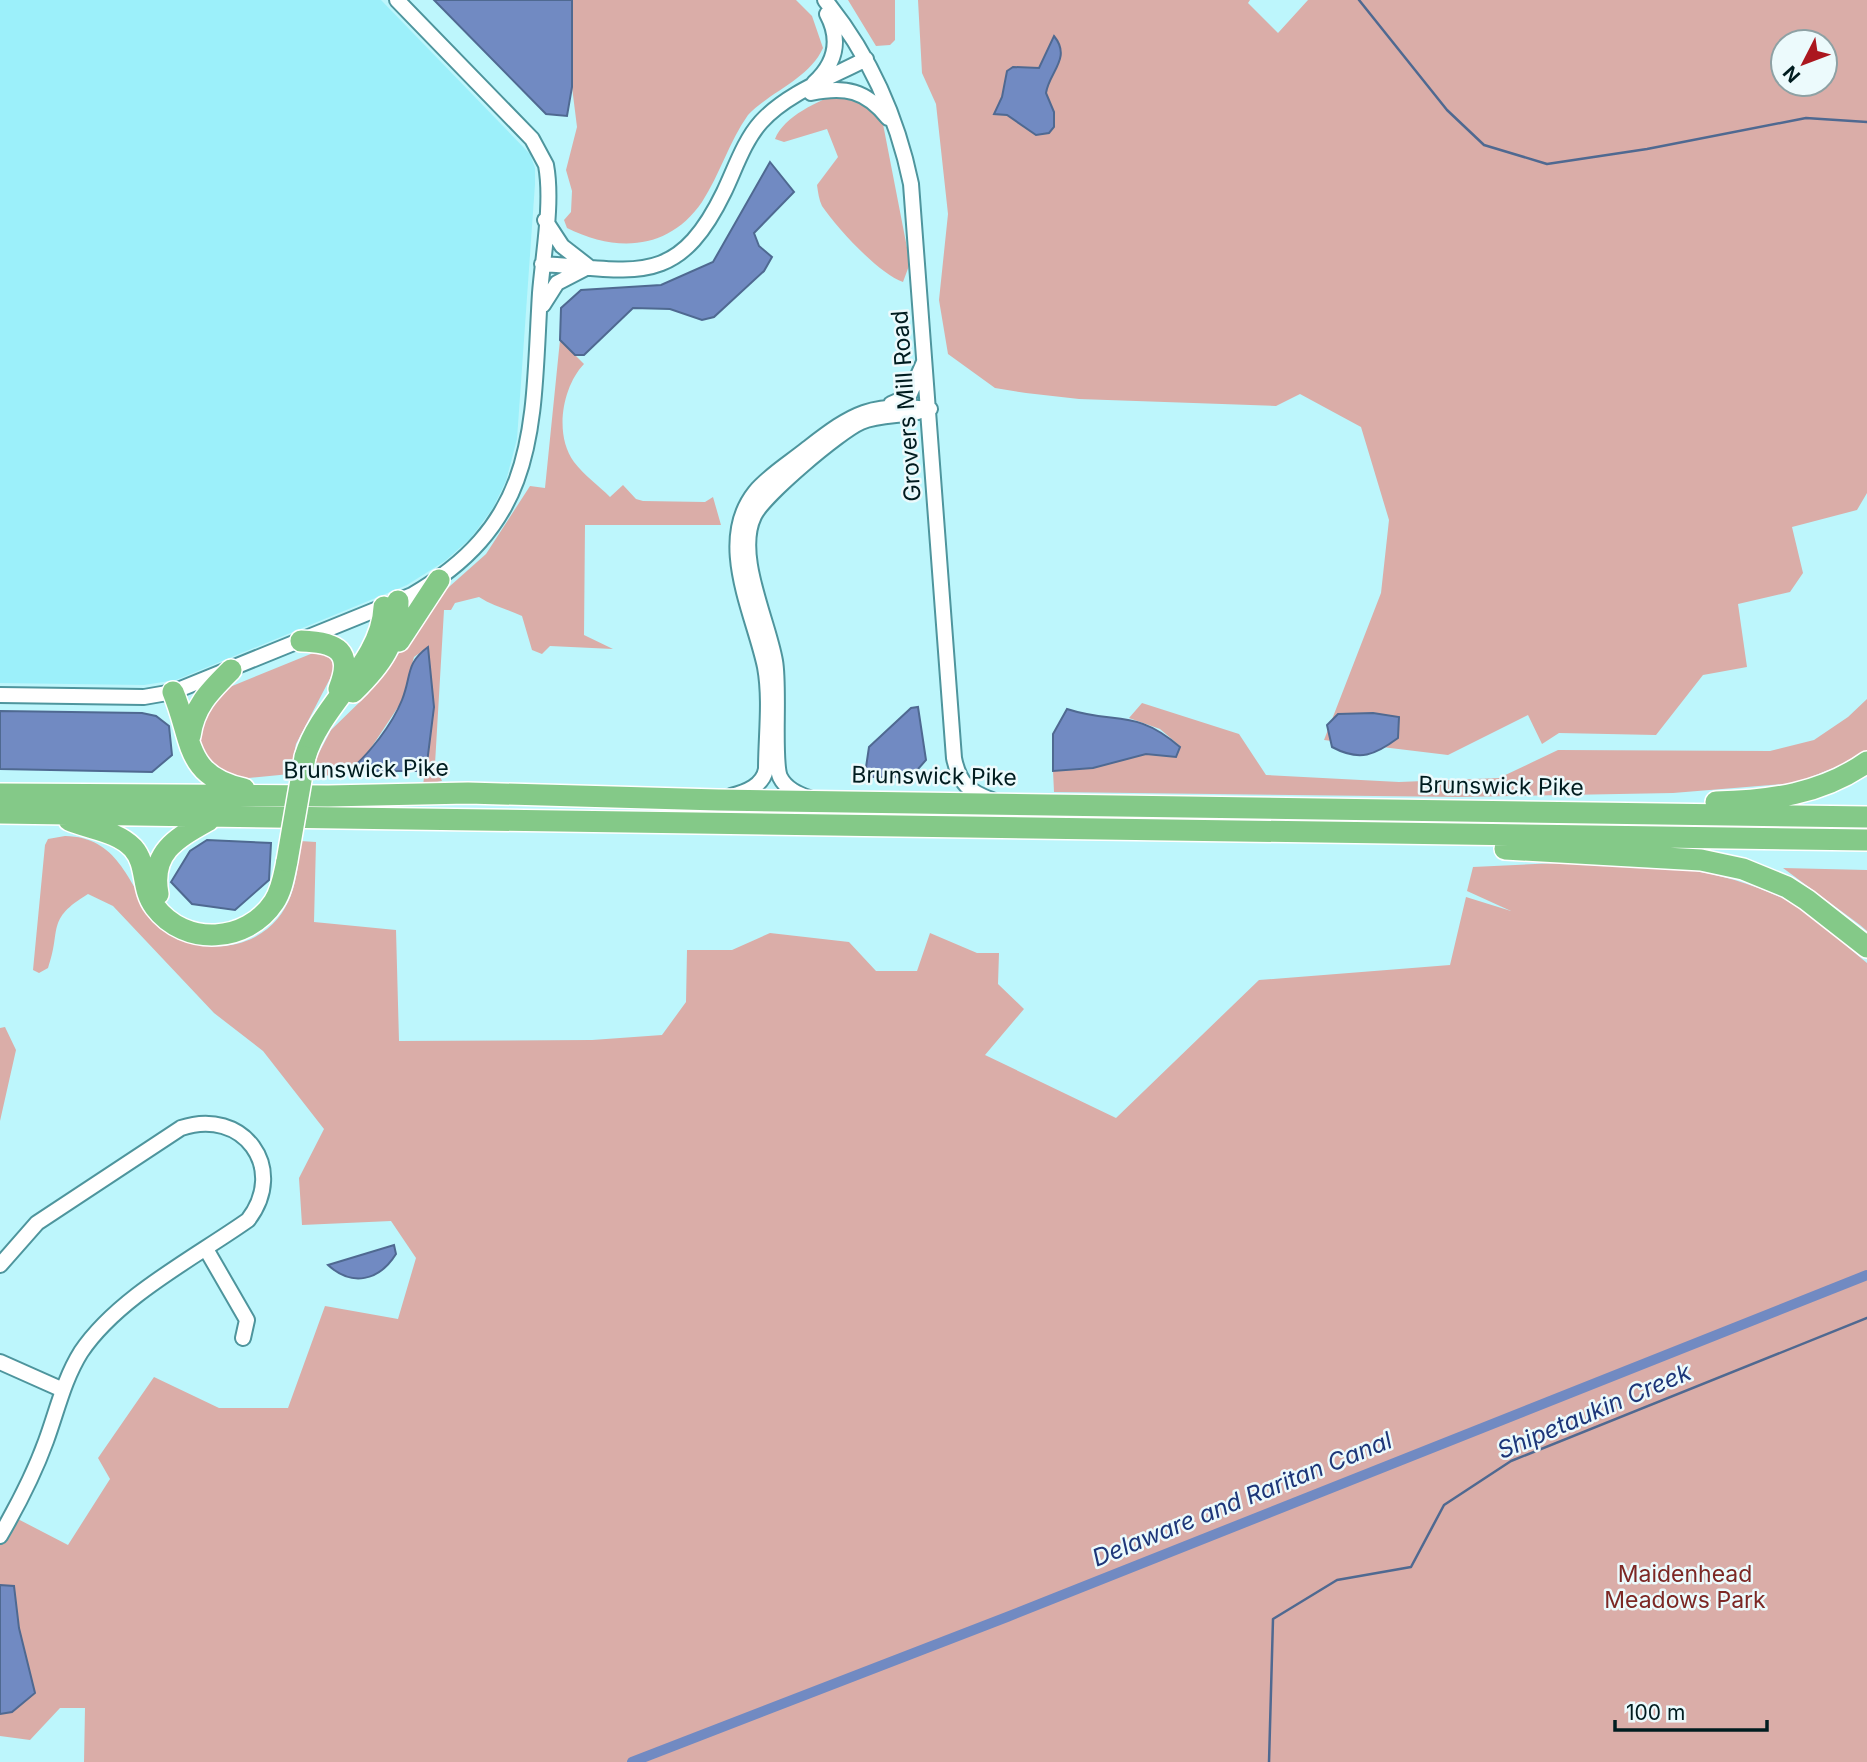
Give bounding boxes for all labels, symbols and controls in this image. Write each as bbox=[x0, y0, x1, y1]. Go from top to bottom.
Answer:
north arrow bbox=[1769, 28, 1839, 98]
text: N bbox=[1778, 61, 1805, 87]
street label: Grovers Mill Road bbox=[885, 310, 927, 502]
street label: Brunswick Pike bbox=[283, 754, 449, 784]
street label: Brunswick Pike bbox=[851, 761, 1017, 791]
street label: Brunswick Pike bbox=[1418, 771, 1584, 801]
water label: Shipetaukin Creek bbox=[1493, 1357, 1696, 1465]
water label: Delaware and Raritan Canal bbox=[1088, 1425, 1396, 1572]
park label: Maidenhead Meadows Park bbox=[1604, 1560, 1766, 1614]
scale bar bbox=[1615, 1688, 1767, 1732]
text: 100 m bbox=[1626, 1700, 1685, 1725]

